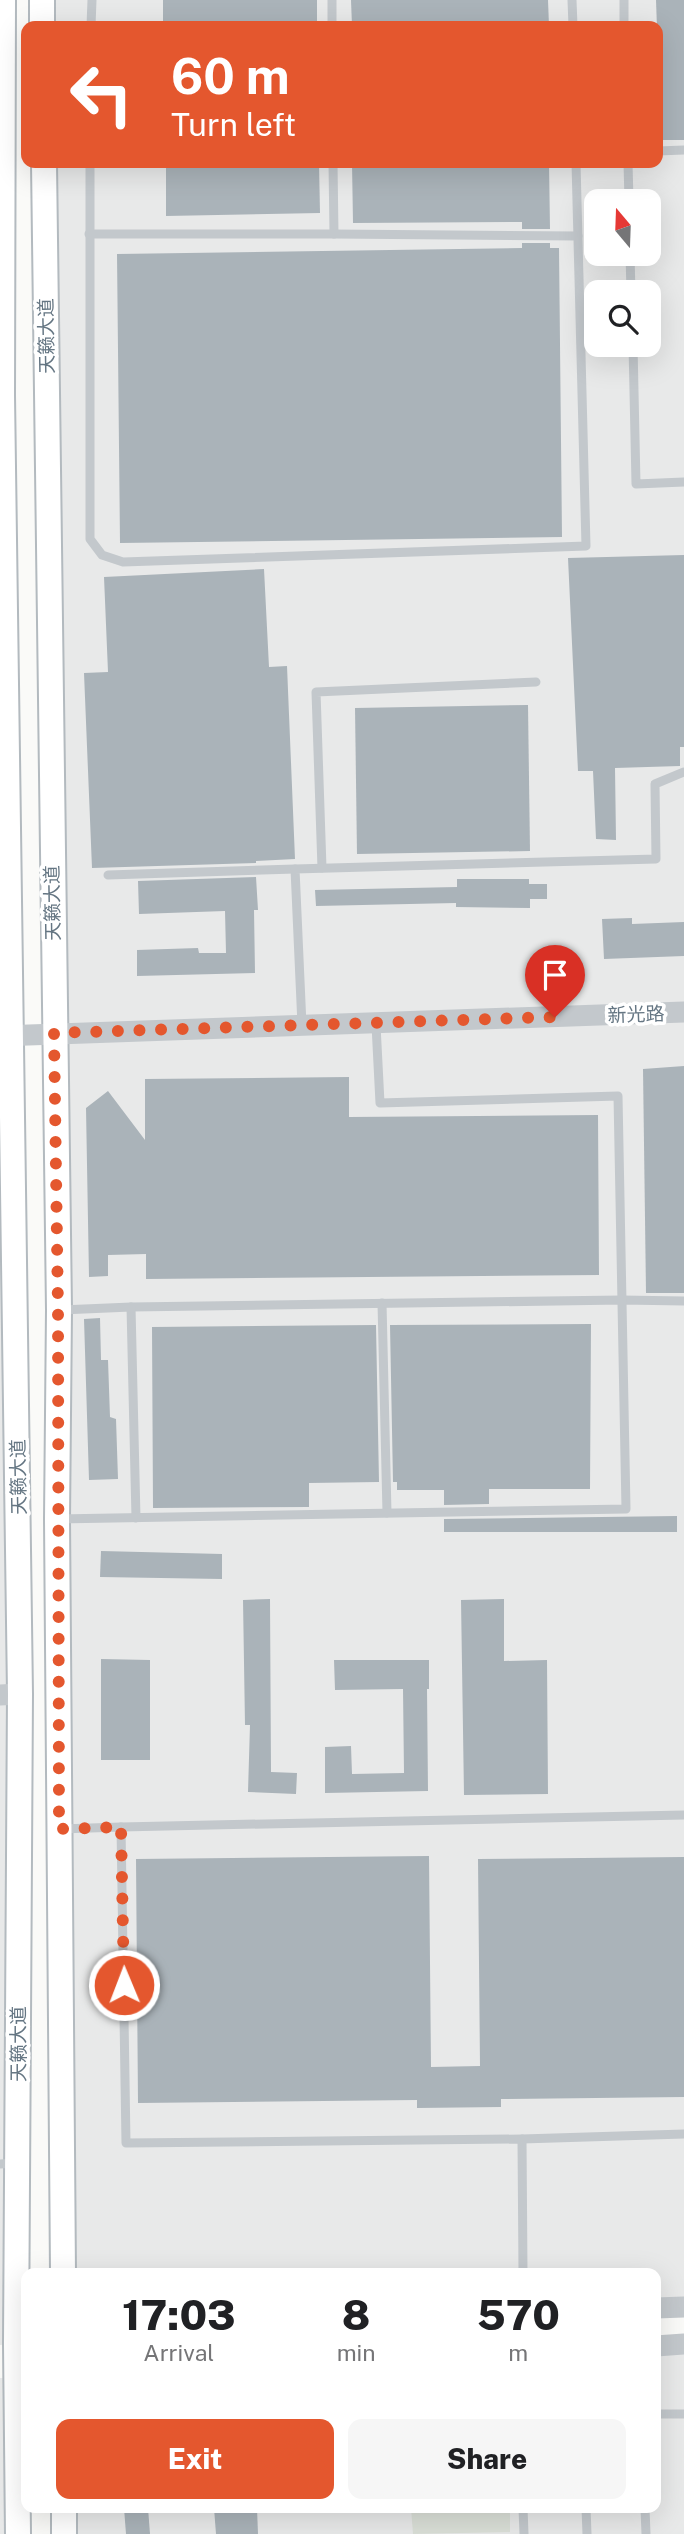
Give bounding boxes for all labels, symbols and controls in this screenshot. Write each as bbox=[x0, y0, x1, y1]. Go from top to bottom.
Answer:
text: 60 m bbox=[171, 47, 290, 105]
icon: left bbox=[56, 49, 147, 140]
text: Turn left bbox=[171, 106, 296, 143]
north arrow bbox=[584, 189, 662, 266]
map controls bbox=[584, 189, 661, 357]
button: search bbox=[584, 280, 661, 357]
street label: 天籁大道 bbox=[34, 298, 58, 374]
street label: 天籁大道 bbox=[40, 865, 64, 941]
pin bbox=[525, 945, 585, 1017]
icon: arrive bbox=[536, 956, 574, 994]
street label: 新光路 bbox=[607, 1002, 665, 1026]
street label: 天籁大道 bbox=[6, 1439, 30, 1515]
position arrow bbox=[87, 1948, 161, 2022]
street label: 天籁大道 bbox=[7, 2006, 29, 2082]
text: 17:03 bbox=[122, 2290, 236, 2339]
text: 8 bbox=[342, 2290, 370, 2339]
text: 570 bbox=[477, 2290, 560, 2339]
text: Arrival bbox=[143, 2339, 214, 2366]
text: min bbox=[337, 2339, 376, 2366]
text: m bbox=[508, 2339, 528, 2366]
button: Exit bbox=[56, 2419, 334, 2499]
button: Share bbox=[348, 2419, 626, 2499]

